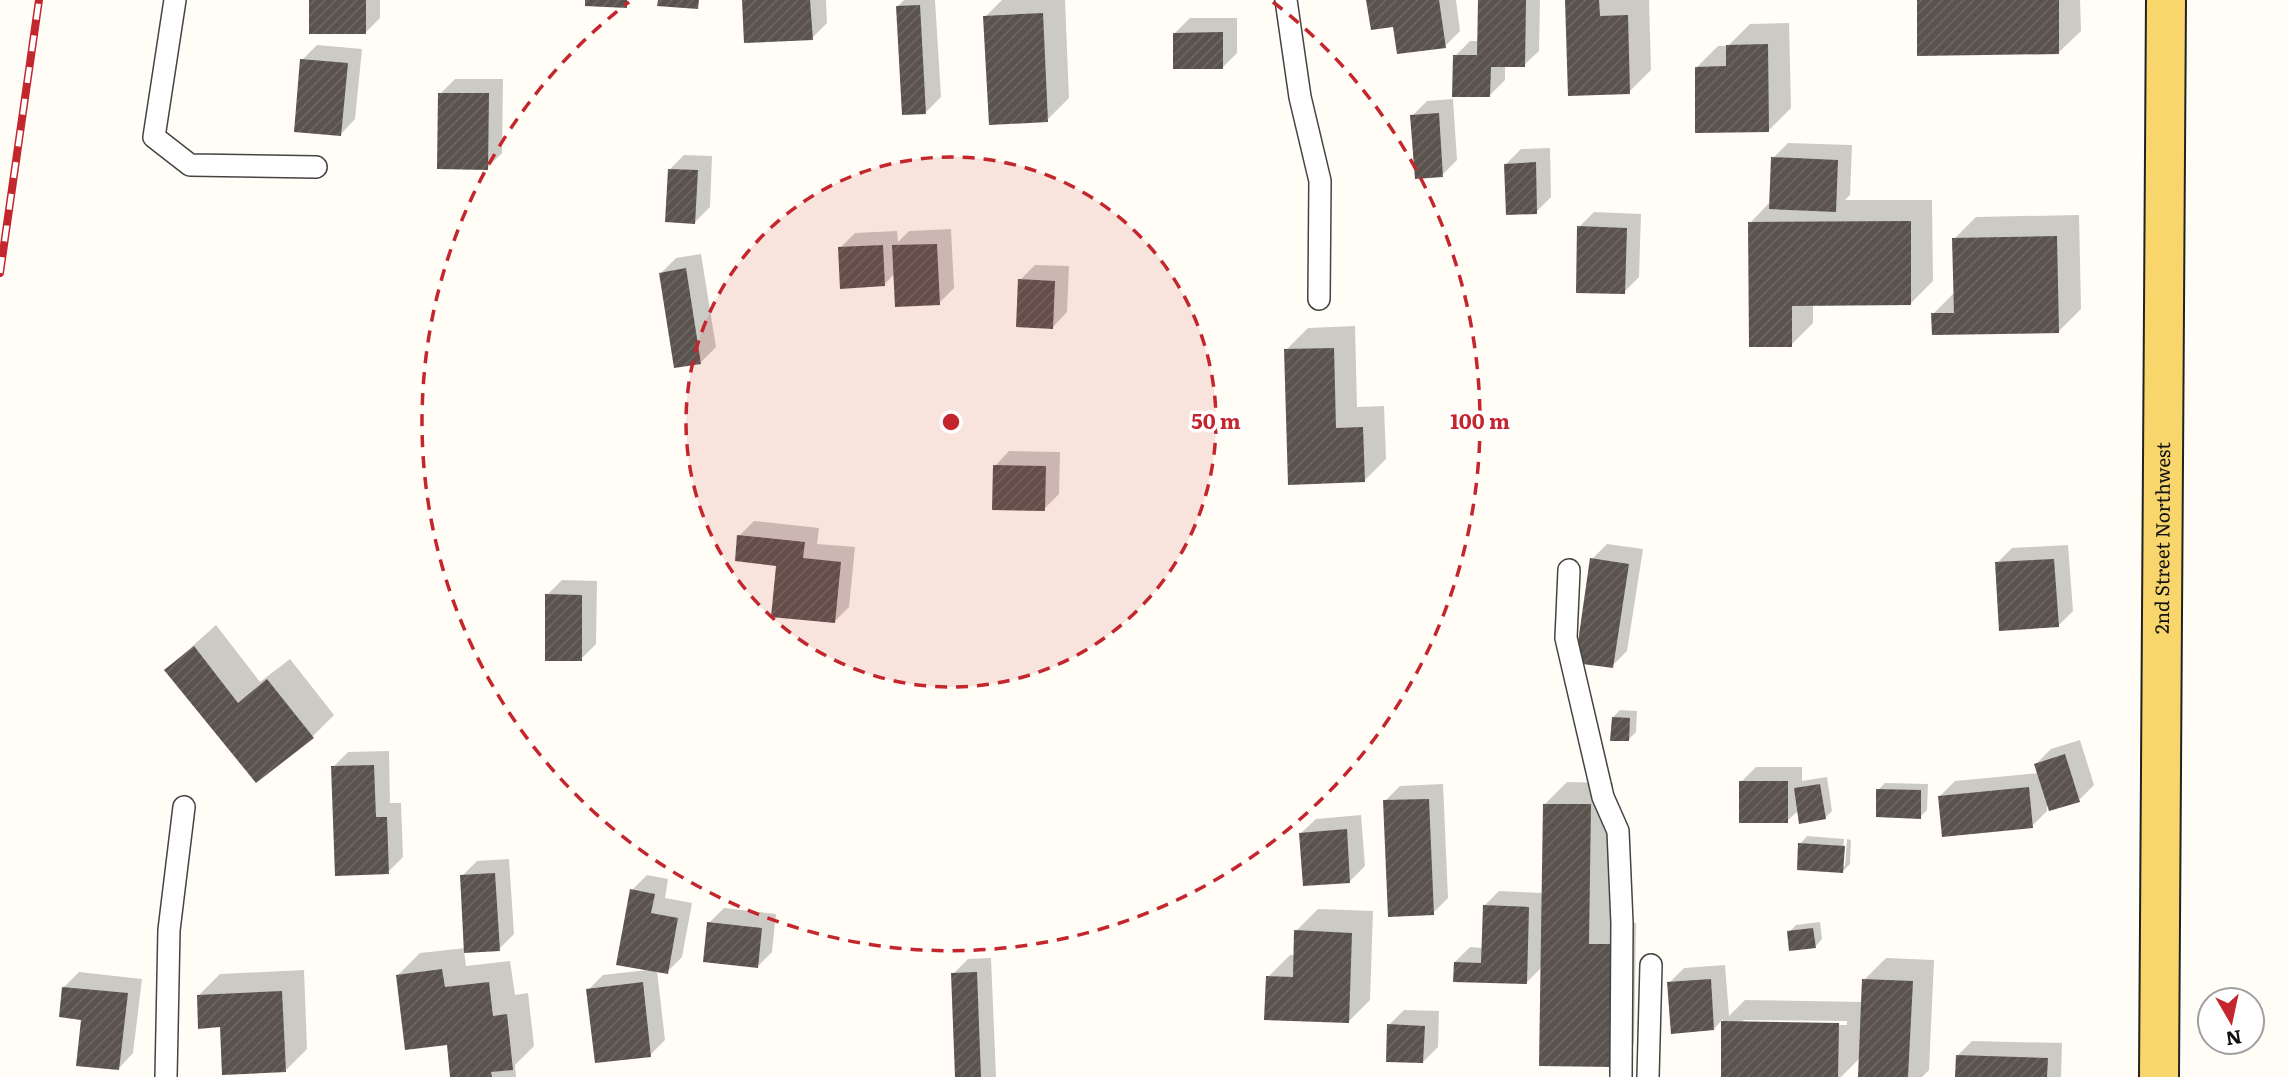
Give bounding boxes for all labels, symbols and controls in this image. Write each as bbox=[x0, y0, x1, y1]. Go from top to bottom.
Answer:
text: 50 m bbox=[1191, 404, 1241, 435]
text: 100 m bbox=[1450, 404, 1510, 435]
centre of rings bbox=[939, 410, 963, 434]
street label: 2nd Street Northwest bbox=[2147, 442, 2176, 634]
north arrow bbox=[2196, 986, 2266, 1056]
text: N bbox=[2224, 1024, 2244, 1054]

